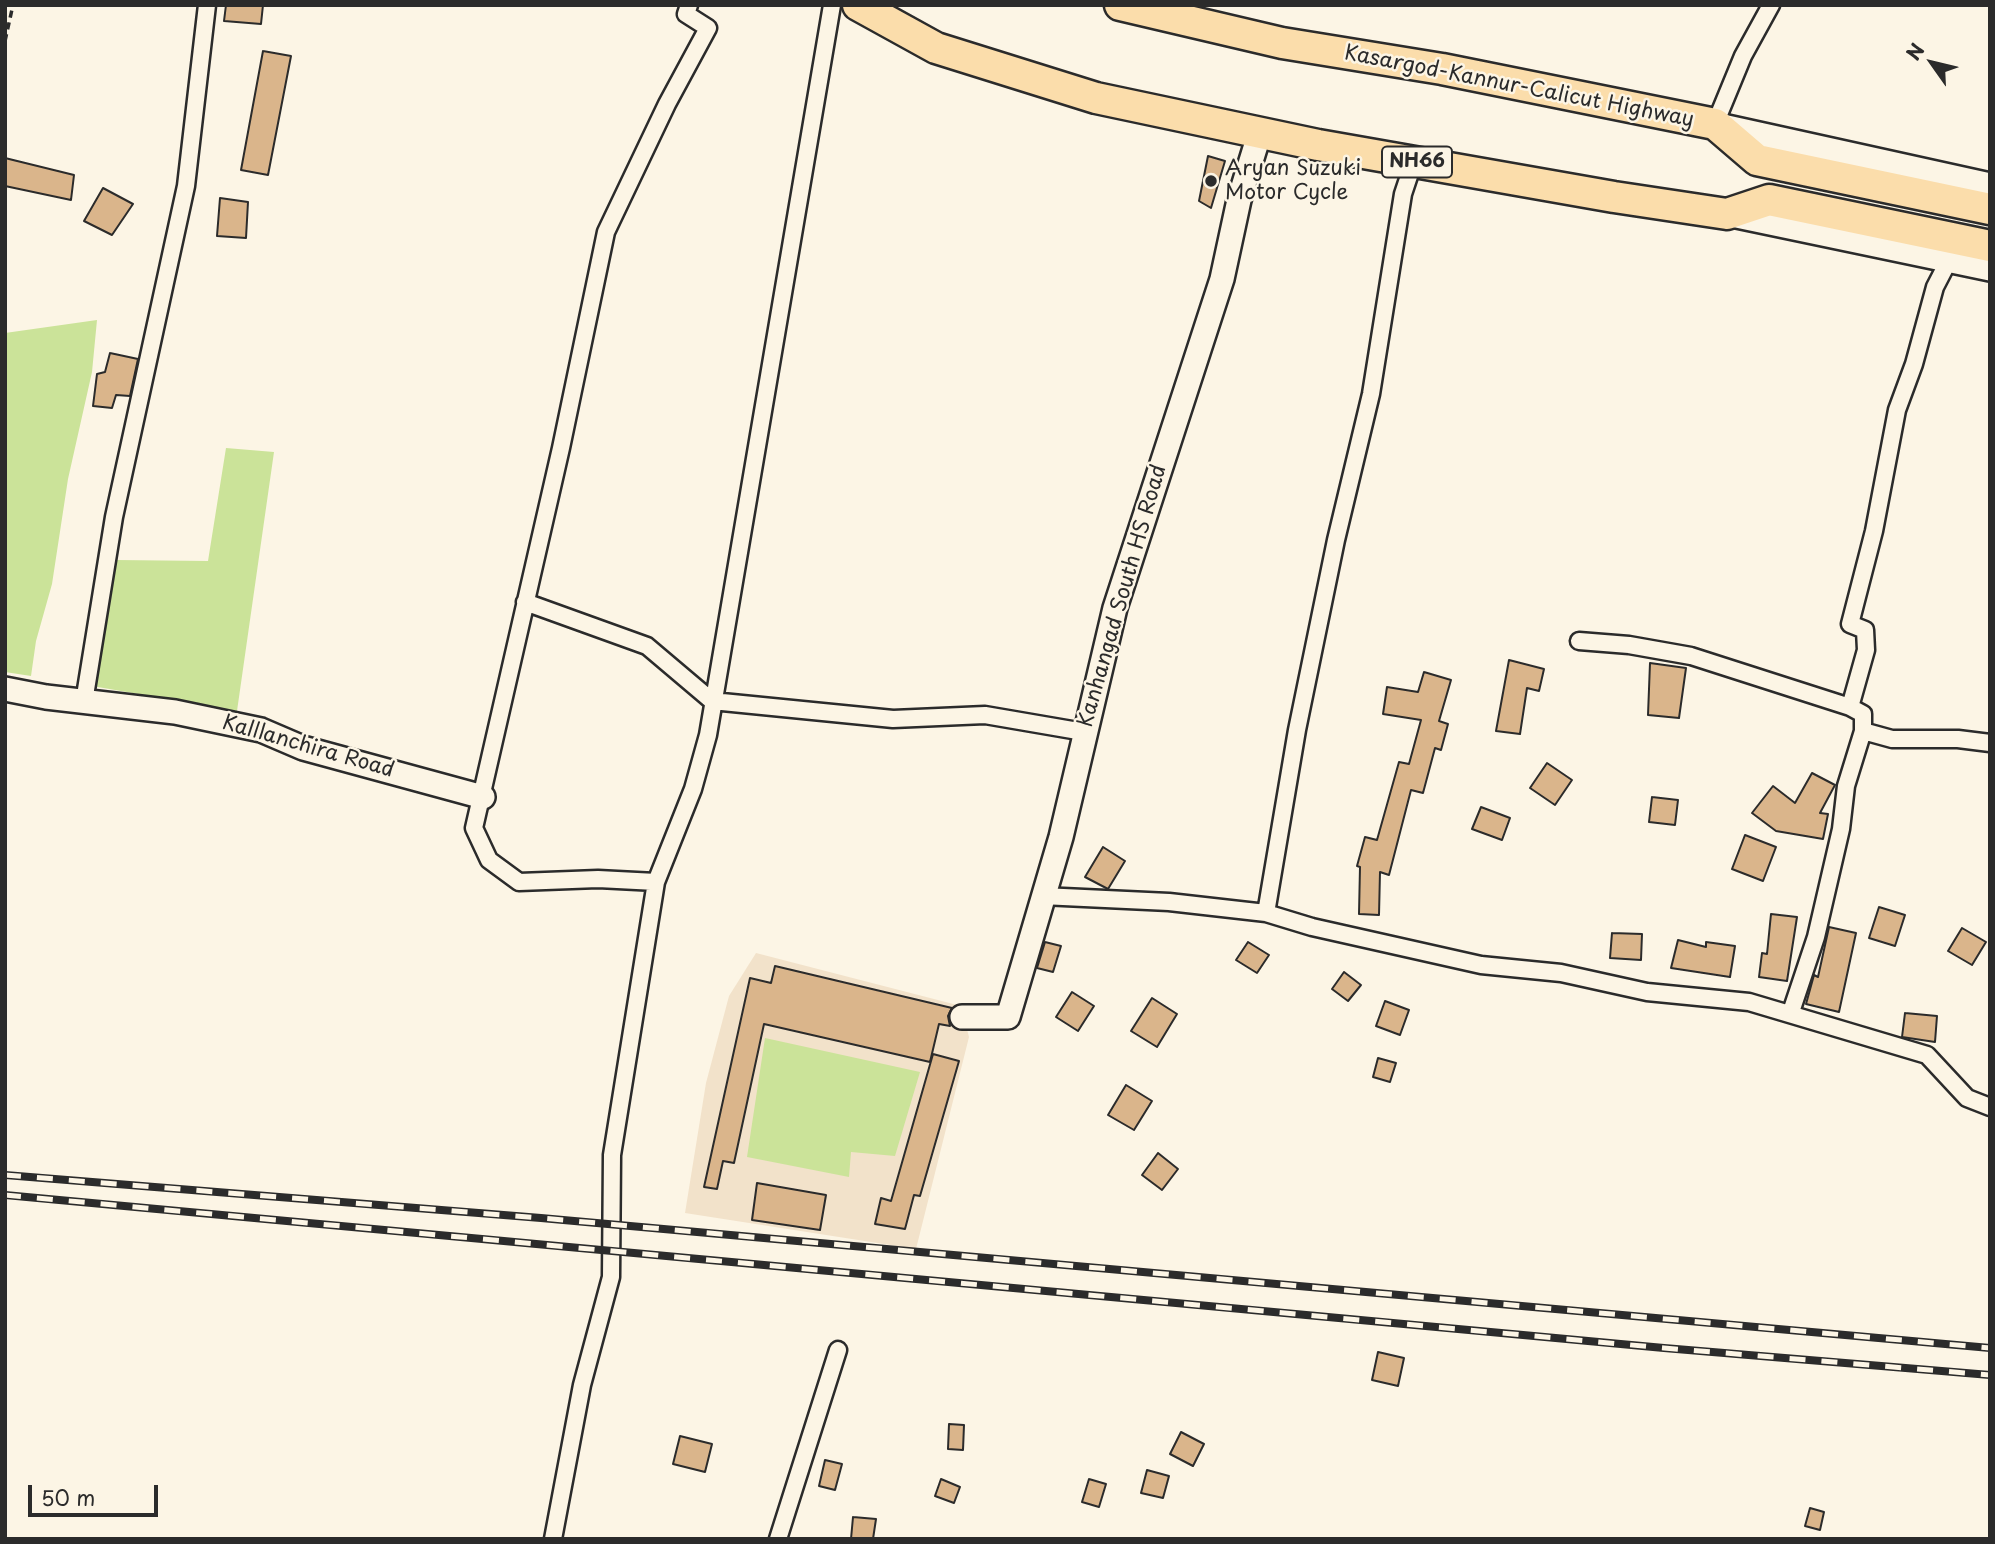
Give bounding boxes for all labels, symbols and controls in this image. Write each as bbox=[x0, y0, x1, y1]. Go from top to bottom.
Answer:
north arrow bbox=[1897, 28, 1967, 98]
text: N bbox=[1899, 37, 1930, 65]
street label: Kasargod-Kannur-Calicut Highway bbox=[1342, 41, 1696, 133]
road number: NH66 bbox=[1382, 146, 1452, 178]
place label: Aryan Suzuki Motor Cycle bbox=[1225, 156, 1361, 206]
marker: Aryan Suzuki Motor Cycle bbox=[1203, 173, 1219, 189]
street label: Kanhangad South HS Road bbox=[1073, 462, 1173, 730]
street label: Kalllanchira Road bbox=[219, 710, 397, 784]
scale bar bbox=[32, 1470, 161, 1514]
text: 50 m bbox=[41, 1481, 95, 1513]

